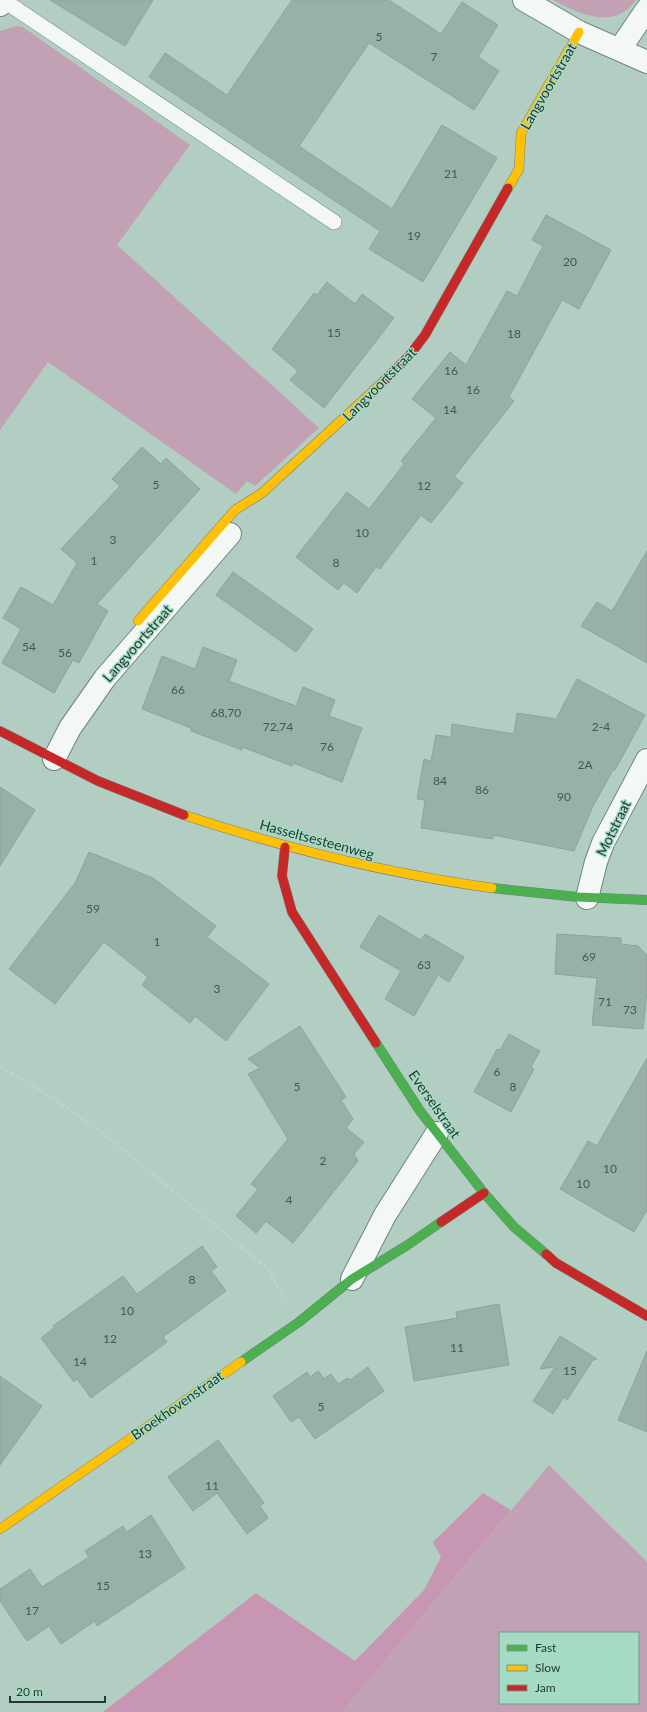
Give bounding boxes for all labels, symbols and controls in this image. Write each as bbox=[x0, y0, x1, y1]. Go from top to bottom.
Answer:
house number: 5 bbox=[376, 29, 383, 44]
street label: Langvoortstraat bbox=[516, 40, 580, 132]
house number: 7 bbox=[431, 49, 438, 64]
house number: 21 bbox=[444, 166, 458, 181]
house number: 19 bbox=[407, 228, 421, 243]
house number: 20 bbox=[563, 254, 577, 269]
house number: 15 bbox=[327, 325, 341, 340]
house number: 18 bbox=[507, 326, 521, 341]
street label: Langvoortstraat bbox=[339, 344, 419, 424]
house number: 16 bbox=[444, 363, 458, 378]
house number: 16 bbox=[466, 382, 480, 397]
house number: 14 bbox=[443, 402, 457, 417]
house number: 5 bbox=[153, 477, 160, 492]
house number: 12 bbox=[417, 478, 431, 493]
house number: 10 bbox=[355, 525, 369, 540]
house number: 3 bbox=[110, 532, 117, 547]
house number: 1 bbox=[91, 553, 98, 568]
house number: 8 bbox=[333, 555, 340, 570]
street label: Langvoortstraat bbox=[99, 601, 175, 685]
house number: 54 bbox=[22, 639, 36, 654]
house number: 56 bbox=[58, 645, 72, 660]
house number: 66 bbox=[171, 682, 185, 697]
house number: 68,70 bbox=[211, 705, 241, 720]
house number: 72,74 bbox=[263, 719, 293, 734]
house number: 2-4 bbox=[592, 719, 610, 734]
house number: 76 bbox=[320, 739, 334, 754]
house number: 2A bbox=[577, 757, 593, 772]
house number: 84 bbox=[433, 773, 447, 788]
house number: 86 bbox=[475, 782, 489, 797]
house number: 90 bbox=[557, 789, 571, 804]
street label: Motstraat bbox=[592, 797, 634, 859]
street label: Hasseltsesteenweg bbox=[258, 816, 376, 862]
house number: 59 bbox=[86, 901, 100, 916]
house number: 1 bbox=[154, 934, 161, 949]
house number: 69 bbox=[582, 949, 596, 964]
house number: 63 bbox=[417, 957, 431, 972]
house number: 3 bbox=[214, 981, 221, 996]
house number: 71 bbox=[598, 994, 612, 1009]
house number: 73 bbox=[623, 1002, 637, 1017]
house number: 6 bbox=[494, 1064, 501, 1079]
street label: Everselstraat bbox=[405, 1067, 465, 1141]
house number: 5 bbox=[294, 1079, 301, 1094]
house number: 8 bbox=[510, 1079, 517, 1094]
house number: 2 bbox=[320, 1153, 327, 1168]
house number: 10 bbox=[603, 1161, 617, 1176]
house number: 10 bbox=[576, 1176, 590, 1191]
house number: 4 bbox=[286, 1192, 293, 1207]
house number: 8 bbox=[189, 1272, 196, 1287]
house number: 10 bbox=[120, 1303, 134, 1318]
house number: 12 bbox=[103, 1331, 117, 1346]
house number: 11 bbox=[450, 1340, 464, 1355]
house number: 14 bbox=[73, 1354, 87, 1369]
house number: 15 bbox=[563, 1363, 577, 1378]
street label: Broekhovenstraat bbox=[128, 1367, 226, 1443]
house number: 5 bbox=[318, 1399, 325, 1414]
house number: 11 bbox=[205, 1478, 219, 1493]
house number: 13 bbox=[138, 1546, 152, 1561]
house number: 15 bbox=[96, 1578, 110, 1593]
house number: 17 bbox=[25, 1603, 39, 1618]
legend bbox=[499, 1632, 639, 1704]
text: Fast bbox=[535, 1640, 557, 1655]
text: Slow bbox=[535, 1660, 561, 1675]
scale bar bbox=[10, 1678, 105, 1704]
text: Jam bbox=[535, 1680, 556, 1695]
text: 20 m bbox=[16, 1684, 43, 1699]

